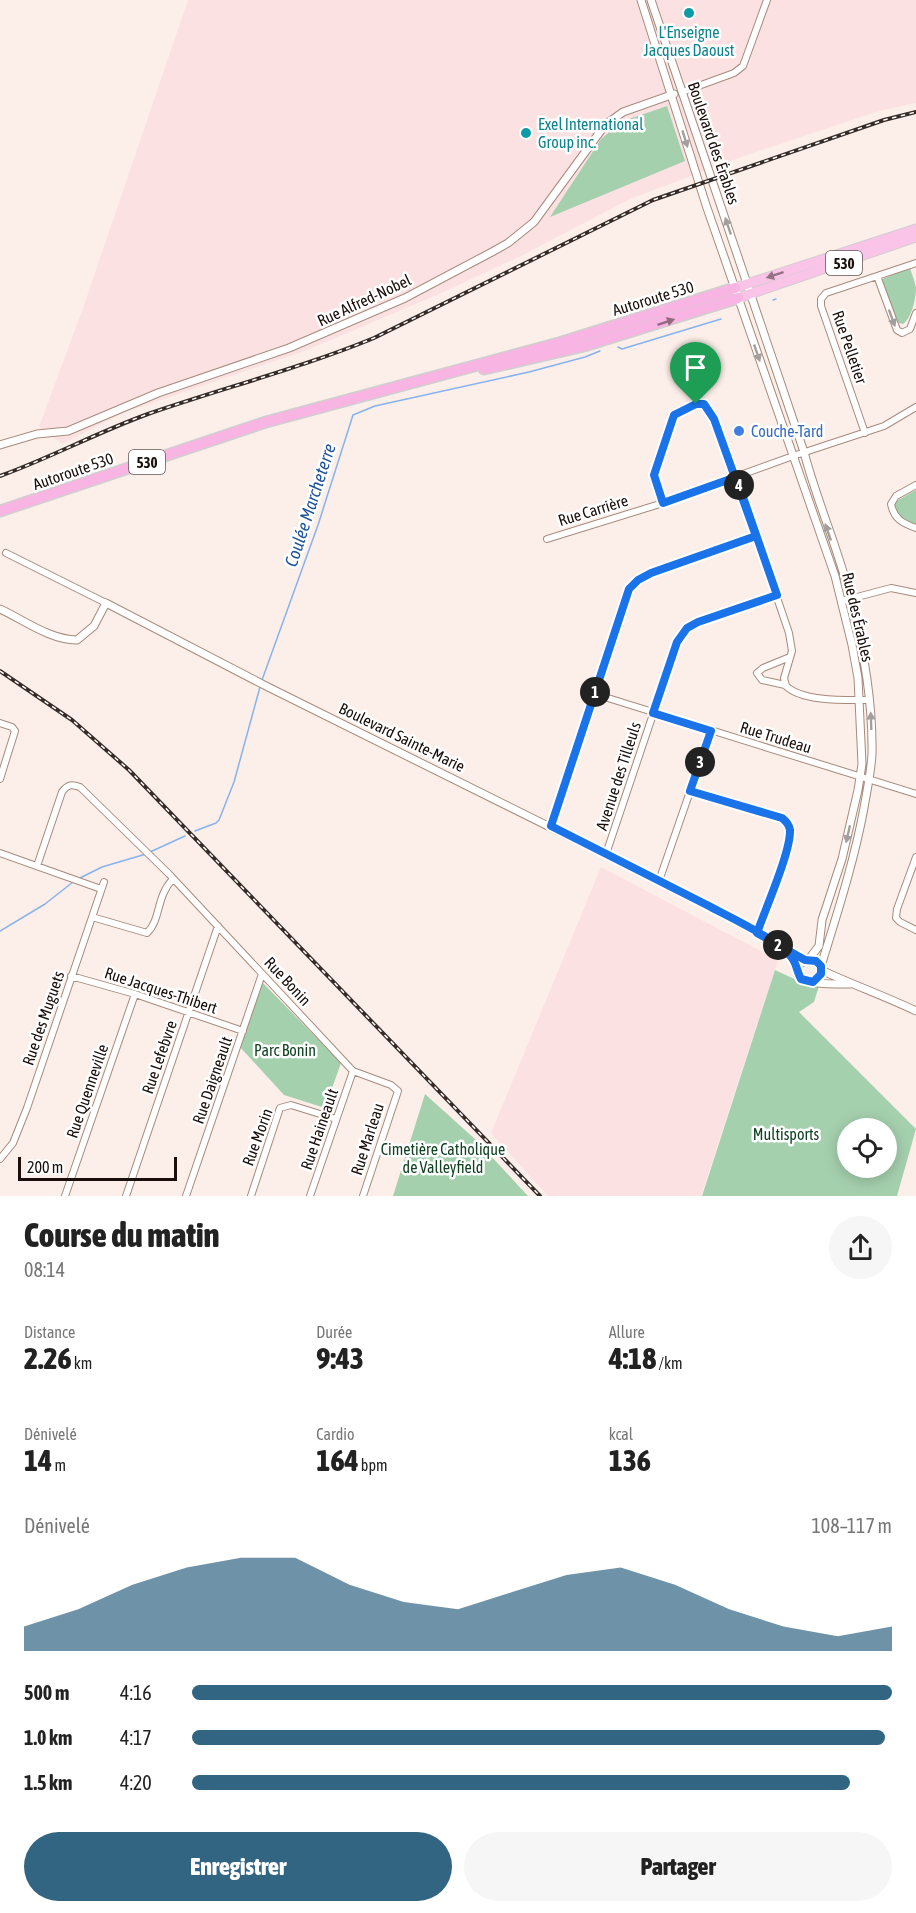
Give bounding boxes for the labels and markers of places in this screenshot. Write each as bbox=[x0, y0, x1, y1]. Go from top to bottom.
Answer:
marker: L'Enseigne Jacques Daoust bbox=[682, 6, 696, 20]
place label: L'Enseigne Jacques Daoust bbox=[644, 23, 735, 60]
place label: Exel International Group inc. bbox=[538, 115, 644, 152]
marker: Exel International Group inc. bbox=[519, 126, 533, 140]
pin bbox=[670, 342, 721, 404]
place label: Couche-Tard bbox=[751, 422, 823, 440]
marker: Couche-Tard bbox=[732, 424, 746, 438]
pin: 4 bbox=[724, 470, 754, 500]
pin: 1 bbox=[580, 677, 610, 707]
pin: 3 bbox=[685, 747, 715, 777]
pin: 2 bbox=[763, 930, 793, 960]

